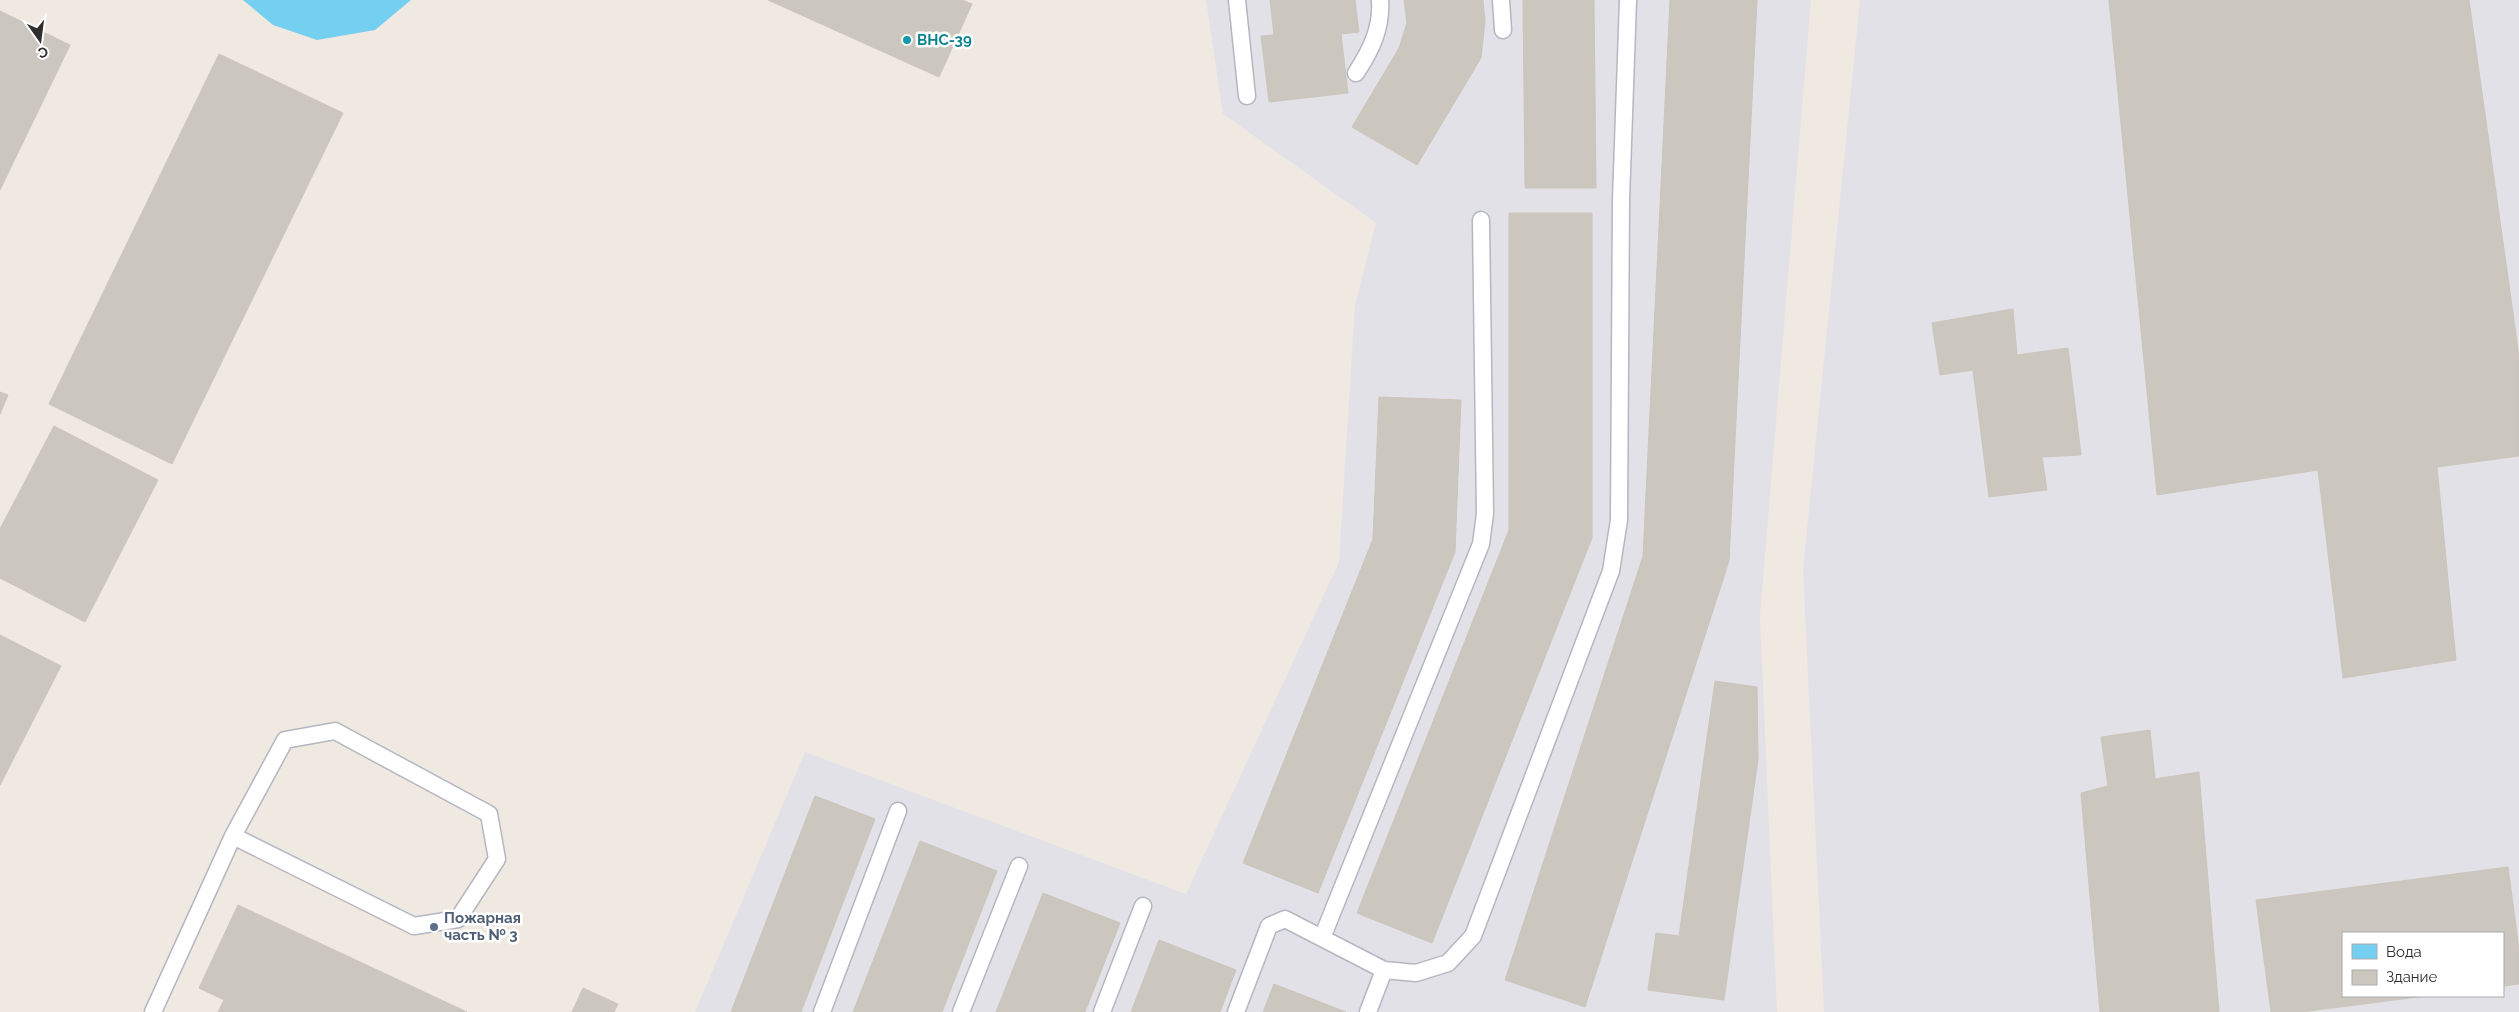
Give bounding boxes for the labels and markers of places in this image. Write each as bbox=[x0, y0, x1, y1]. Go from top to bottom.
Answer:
place label: ВНС-39 bbox=[917, 31, 972, 49]
marker: ВНС-39 bbox=[901, 34, 913, 46]
place label: Пожарная часть № 3 bbox=[444, 909, 521, 944]
marker: Пожарная часть № 3 bbox=[428, 921, 440, 933]

